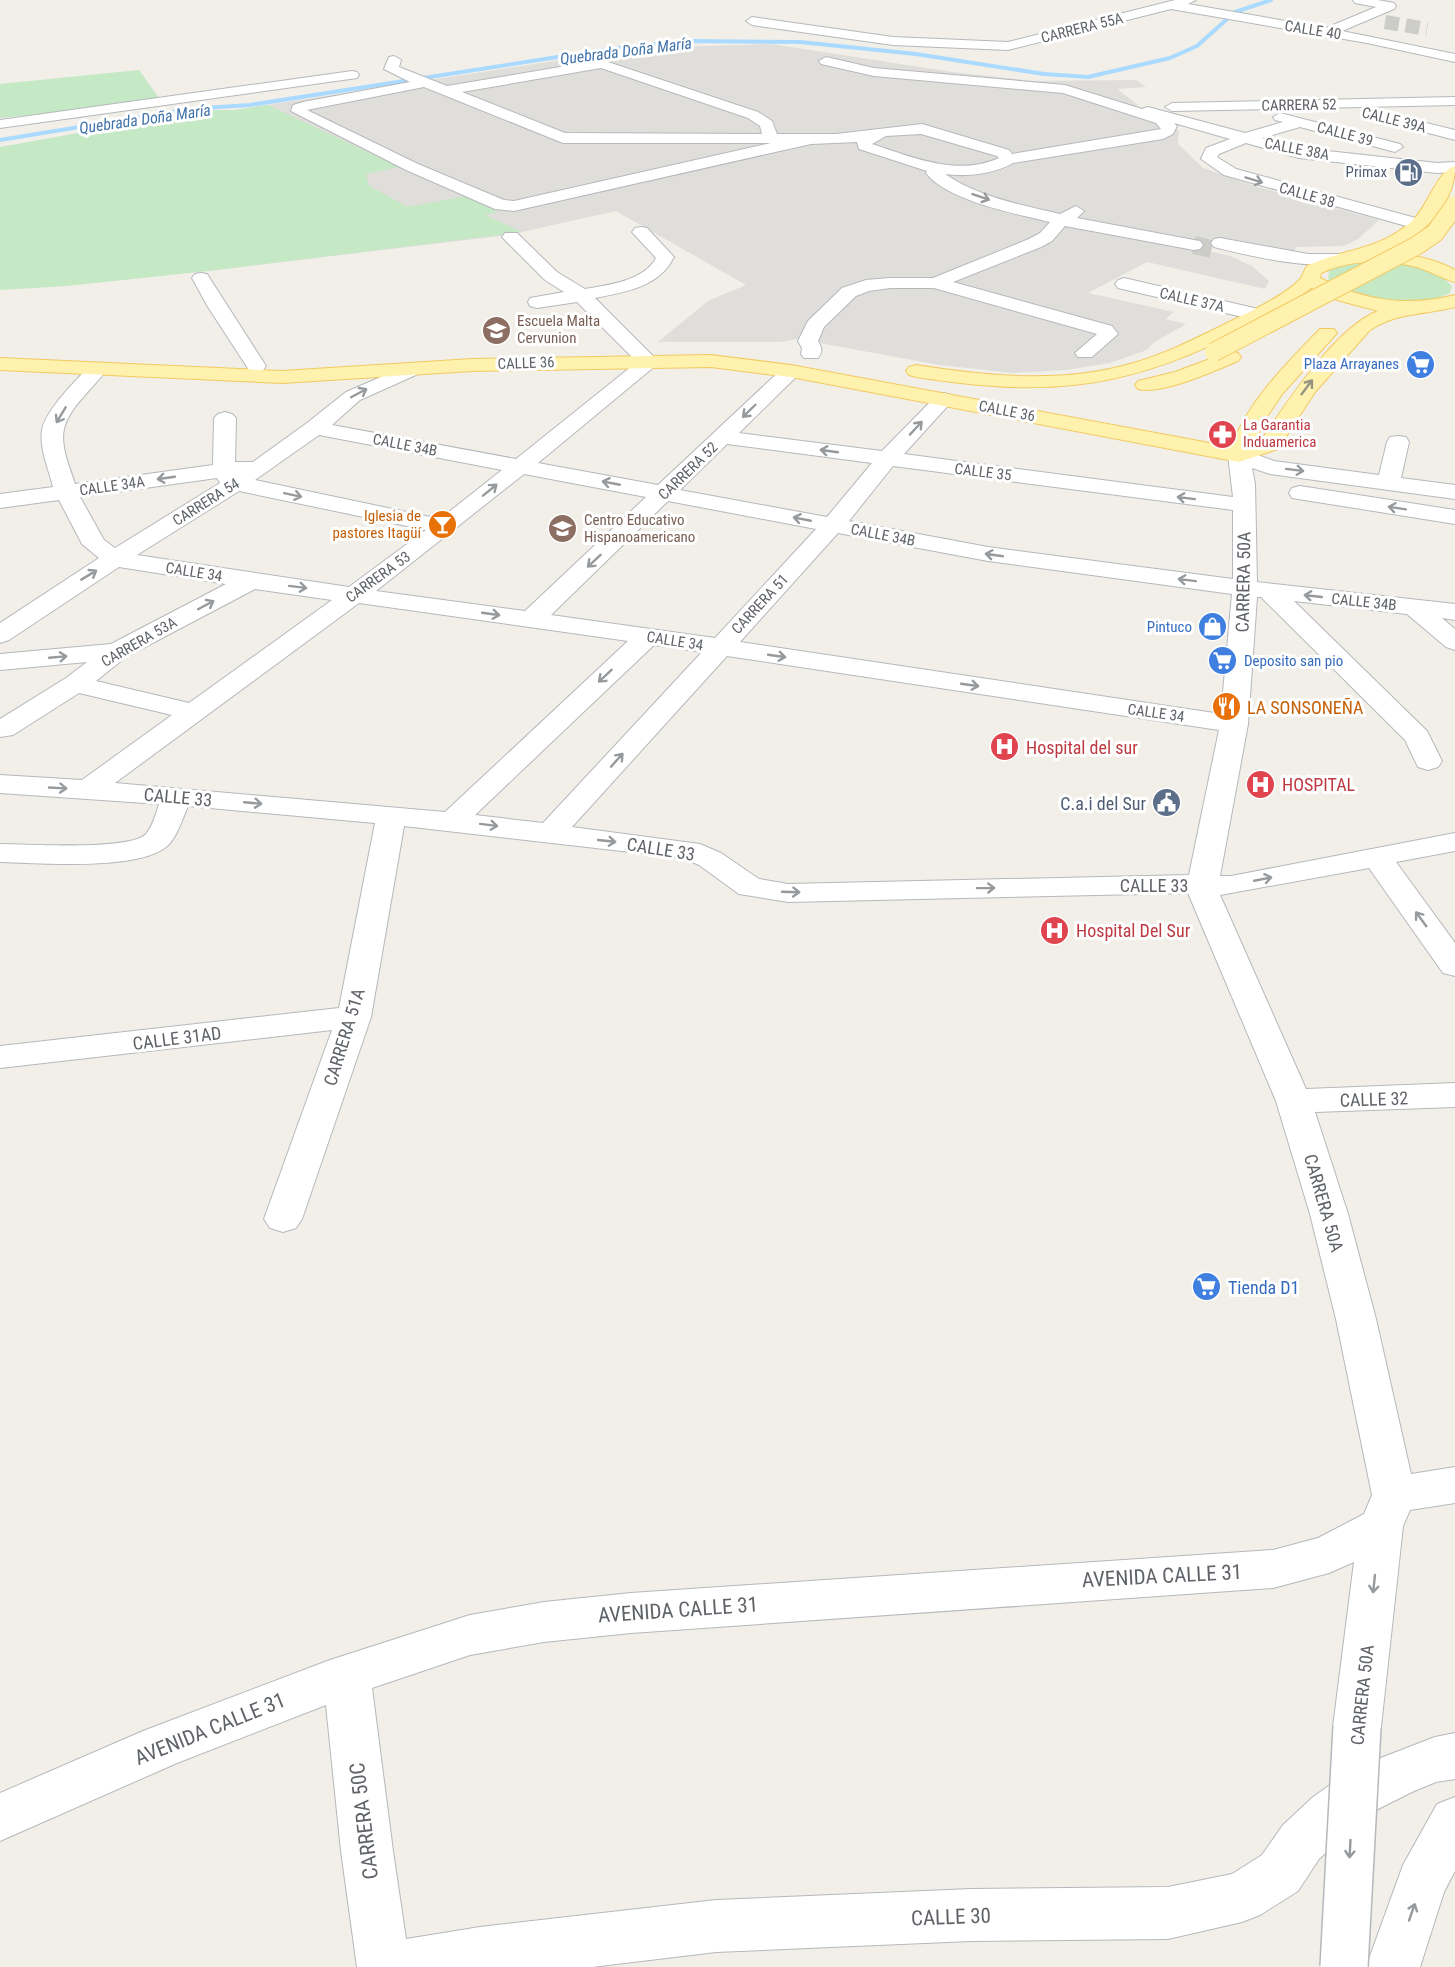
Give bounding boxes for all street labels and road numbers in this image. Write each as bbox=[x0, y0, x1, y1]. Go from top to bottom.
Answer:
street label: CARRERA 55A bbox=[1039, 9, 1125, 47]
street label: CALLE 40 bbox=[1283, 17, 1343, 43]
street label: CARRERA 52 bbox=[1261, 95, 1337, 115]
street label: CALLE 39A bbox=[1360, 103, 1428, 137]
street label: CALLE 39 bbox=[1315, 118, 1375, 150]
street label: CALLE 38A bbox=[1263, 134, 1331, 164]
street label: CALLE 38 bbox=[1277, 178, 1337, 212]
street label: CALLE 37A bbox=[1158, 284, 1226, 316]
street label: CALLE 36 bbox=[497, 353, 555, 373]
street label: CALLE 36 bbox=[977, 397, 1037, 425]
street label: CALLE 34B bbox=[371, 430, 439, 460]
street label: CARRERA 52 bbox=[655, 438, 721, 504]
street label: CALLE 35 bbox=[954, 460, 1012, 484]
street label: CALLE 34A bbox=[78, 472, 146, 499]
street label: CARRERA 54 bbox=[169, 474, 243, 530]
street label: CALLE 34B bbox=[849, 520, 917, 550]
street label: CARRERA 50A bbox=[1232, 531, 1254, 633]
street label: CARRERA 53 bbox=[342, 548, 414, 606]
street label: CALLE 34 bbox=[164, 559, 224, 585]
street label: CARRERA 51 bbox=[728, 570, 792, 638]
street label: CALLE 34B bbox=[1331, 590, 1397, 614]
street label: CARRERA 53A bbox=[98, 613, 180, 671]
street label: CALLE 34 bbox=[645, 628, 705, 654]
street label: CALLE 34 bbox=[1126, 700, 1186, 726]
street label: CALLE 33 bbox=[143, 784, 213, 810]
street label: CALLE 33 bbox=[625, 833, 697, 865]
street label: CALLE 33 bbox=[1120, 875, 1188, 896]
street label: CARRERA 51A bbox=[319, 985, 369, 1088]
street label: CALLE 31AD bbox=[131, 1022, 223, 1054]
street label: CALLE 32 bbox=[1339, 1087, 1409, 1111]
street label: CARRERA 50A bbox=[1300, 1152, 1348, 1255]
street label: AVENIDA CALLE 31 bbox=[1081, 1560, 1243, 1592]
street label: AVENIDA CALLE 31 bbox=[597, 1592, 759, 1628]
street label: CARRERA 50A bbox=[1346, 1643, 1378, 1746]
street label: AVENIDA CALLE 31 bbox=[131, 1688, 289, 1770]
street label: CARRERA 50C bbox=[345, 1761, 383, 1881]
street label: CALLE 30 bbox=[911, 1904, 991, 1930]

